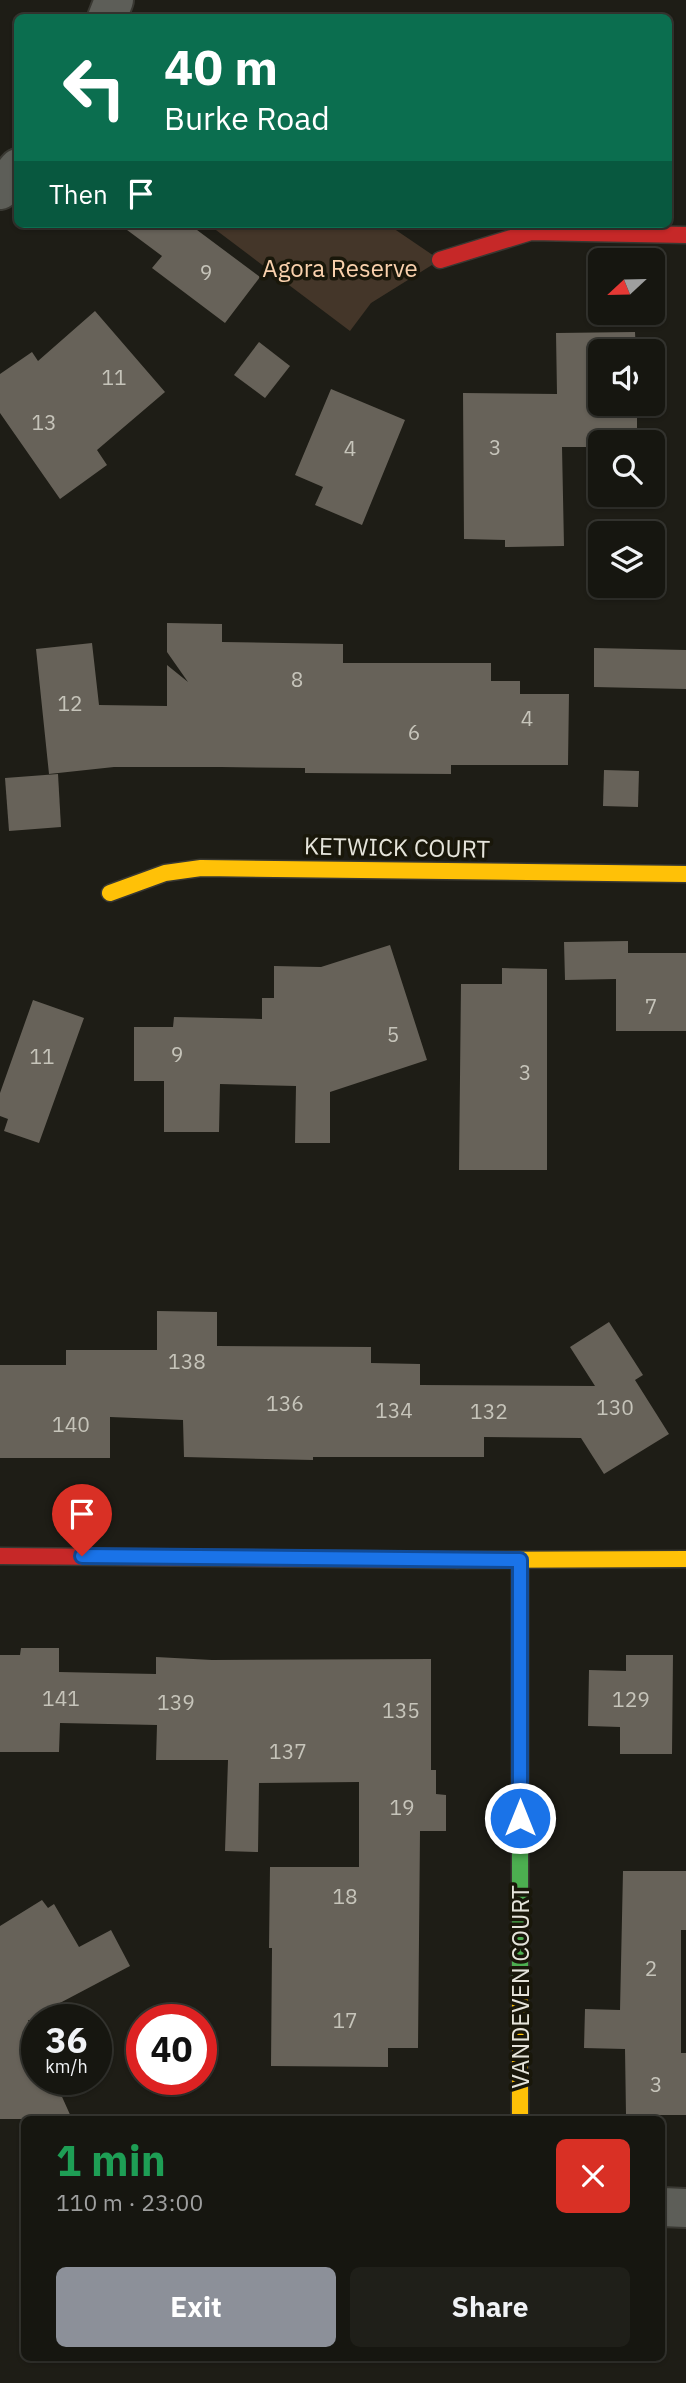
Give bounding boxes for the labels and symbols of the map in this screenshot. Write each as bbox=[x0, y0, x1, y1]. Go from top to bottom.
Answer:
north arrow bbox=[588, 248, 665, 326]
park label: Agora Reserve bbox=[262, 252, 418, 284]
house number: 9 bbox=[200, 258, 212, 286]
house number: 11 bbox=[101, 363, 127, 391]
house number: 13 bbox=[31, 408, 57, 436]
house number: 3 bbox=[489, 433, 501, 461]
house number: 4 bbox=[344, 434, 356, 462]
house number: 8 bbox=[291, 665, 303, 693]
house number: 12 bbox=[57, 689, 83, 717]
house number: 4 bbox=[521, 704, 533, 732]
house number: 6 bbox=[408, 718, 420, 746]
street label: KETWICK COURT bbox=[304, 829, 491, 865]
house number: 7 bbox=[645, 992, 657, 1020]
house number: 5 bbox=[387, 1020, 399, 1048]
house number: 9 bbox=[171, 1040, 183, 1068]
house number: 11 bbox=[29, 1042, 55, 1070]
house number: 3 bbox=[519, 1058, 531, 1086]
house number: 138 bbox=[168, 1347, 206, 1375]
house number: 136 bbox=[266, 1389, 304, 1417]
house number: 130 bbox=[596, 1393, 634, 1421]
house number: 134 bbox=[375, 1396, 413, 1424]
house number: 132 bbox=[470, 1397, 508, 1425]
house number: 140 bbox=[52, 1410, 90, 1438]
pin bbox=[52, 1484, 112, 1556]
house number: 141 bbox=[42, 1684, 80, 1712]
house number: 129 bbox=[612, 1685, 650, 1713]
house number: 139 bbox=[157, 1688, 195, 1716]
house number: 135 bbox=[382, 1696, 420, 1724]
house number: 137 bbox=[269, 1737, 307, 1765]
position arrow bbox=[483, 1781, 557, 1855]
house number: 19 bbox=[389, 1793, 415, 1821]
house number: 18 bbox=[332, 1882, 358, 1910]
street label: VANDEVEN COURT bbox=[504, 1885, 536, 2089]
house number: 2 bbox=[645, 1954, 657, 1982]
speed limit sign: 40 bbox=[126, 2004, 217, 2095]
house number: 17 bbox=[332, 2006, 358, 2034]
house number: 3 bbox=[650, 2070, 662, 2098]

